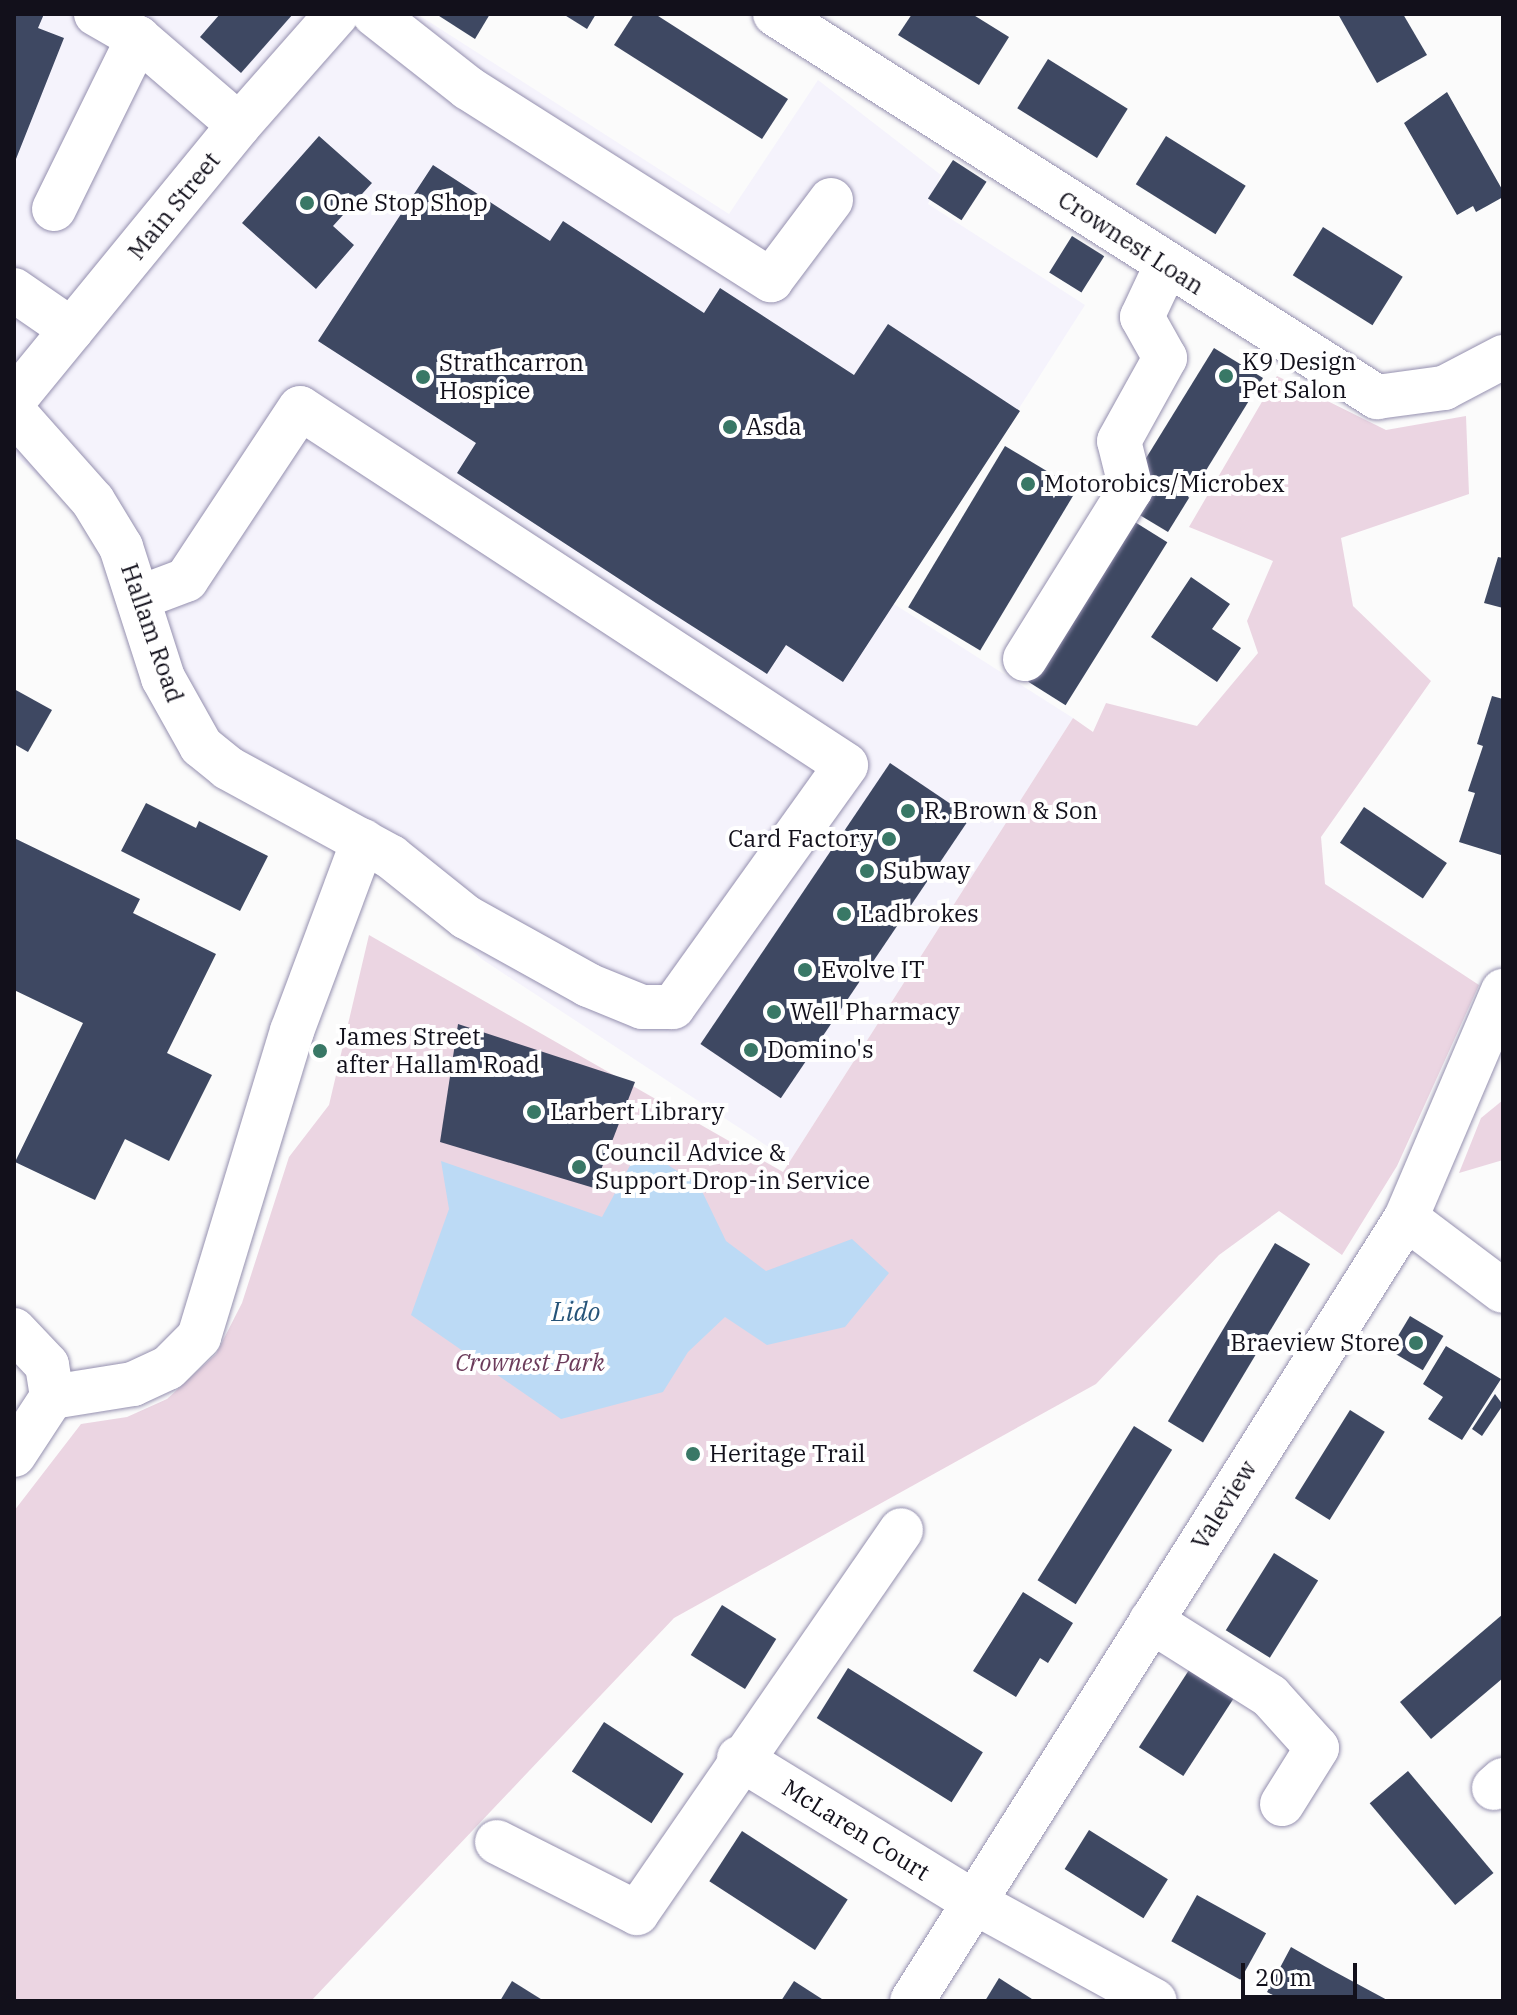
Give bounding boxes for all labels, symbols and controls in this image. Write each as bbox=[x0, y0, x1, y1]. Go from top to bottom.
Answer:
street label: Main Street bbox=[122, 146, 226, 266]
street label: Crownest Loan bbox=[1053, 185, 1209, 301]
place label: One Stop Shop bbox=[323, 189, 488, 217]
marker: One Stop Shop bbox=[298, 194, 316, 212]
place label: K9 Design Pet Salon bbox=[1242, 348, 1356, 404]
place label: Strathcarron Hospice bbox=[439, 349, 584, 405]
marker: K9 Design Pet Salon bbox=[1217, 367, 1235, 385]
marker: Strathcarron Hospice bbox=[414, 368, 432, 386]
place label: Asda bbox=[746, 413, 802, 441]
marker: Asda bbox=[721, 418, 739, 436]
place label: Motorobics/Microbex bbox=[1044, 470, 1285, 498]
marker: Motorobics/Microbex bbox=[1019, 475, 1037, 493]
street label: Hallam Road bbox=[115, 560, 189, 706]
place label: R. Brown & Son bbox=[924, 797, 1098, 825]
marker: R. Brown & Son bbox=[899, 802, 917, 820]
place label: Card Factory bbox=[728, 825, 873, 853]
marker: Card Factory bbox=[880, 830, 898, 848]
place label: Subway bbox=[883, 857, 970, 885]
marker: Subway bbox=[858, 862, 876, 880]
place label: Ladbrokes bbox=[860, 900, 979, 928]
marker: Ladbrokes bbox=[835, 905, 853, 923]
place label: Evolve IT bbox=[821, 956, 925, 984]
marker: Evolve IT bbox=[796, 961, 814, 979]
place label: Well Pharmacy bbox=[790, 998, 960, 1026]
marker: Well Pharmacy bbox=[765, 1003, 783, 1021]
place label: James Street after Hallam Road bbox=[336, 1023, 540, 1079]
place label: Domino's bbox=[767, 1036, 874, 1064]
marker: Domino's bbox=[742, 1041, 760, 1059]
marker: James Street after Hallam Road bbox=[311, 1042, 329, 1060]
place label: Larbert Library bbox=[550, 1098, 724, 1126]
marker: Larbert Library bbox=[525, 1103, 543, 1121]
place label: Council Advice & Support Drop-in Service bbox=[595, 1139, 870, 1195]
marker: Council Advice & Support Drop-in Service bbox=[570, 1158, 588, 1176]
water label: Lido bbox=[551, 1296, 601, 1328]
place label: Braeview Store bbox=[1230, 1329, 1400, 1357]
marker: Braeview Store bbox=[1407, 1334, 1425, 1352]
park label: Crownest Park bbox=[455, 1349, 605, 1377]
place label: Heritage Trail bbox=[709, 1440, 866, 1468]
marker: Heritage Trail bbox=[684, 1445, 702, 1463]
street label: Valeview bbox=[1185, 1455, 1263, 1555]
street label: McLaren Court bbox=[777, 1773, 935, 1887]
scale bar bbox=[1245, 1947, 1361, 1997]
text: 20 m bbox=[1255, 1961, 1312, 1993]

